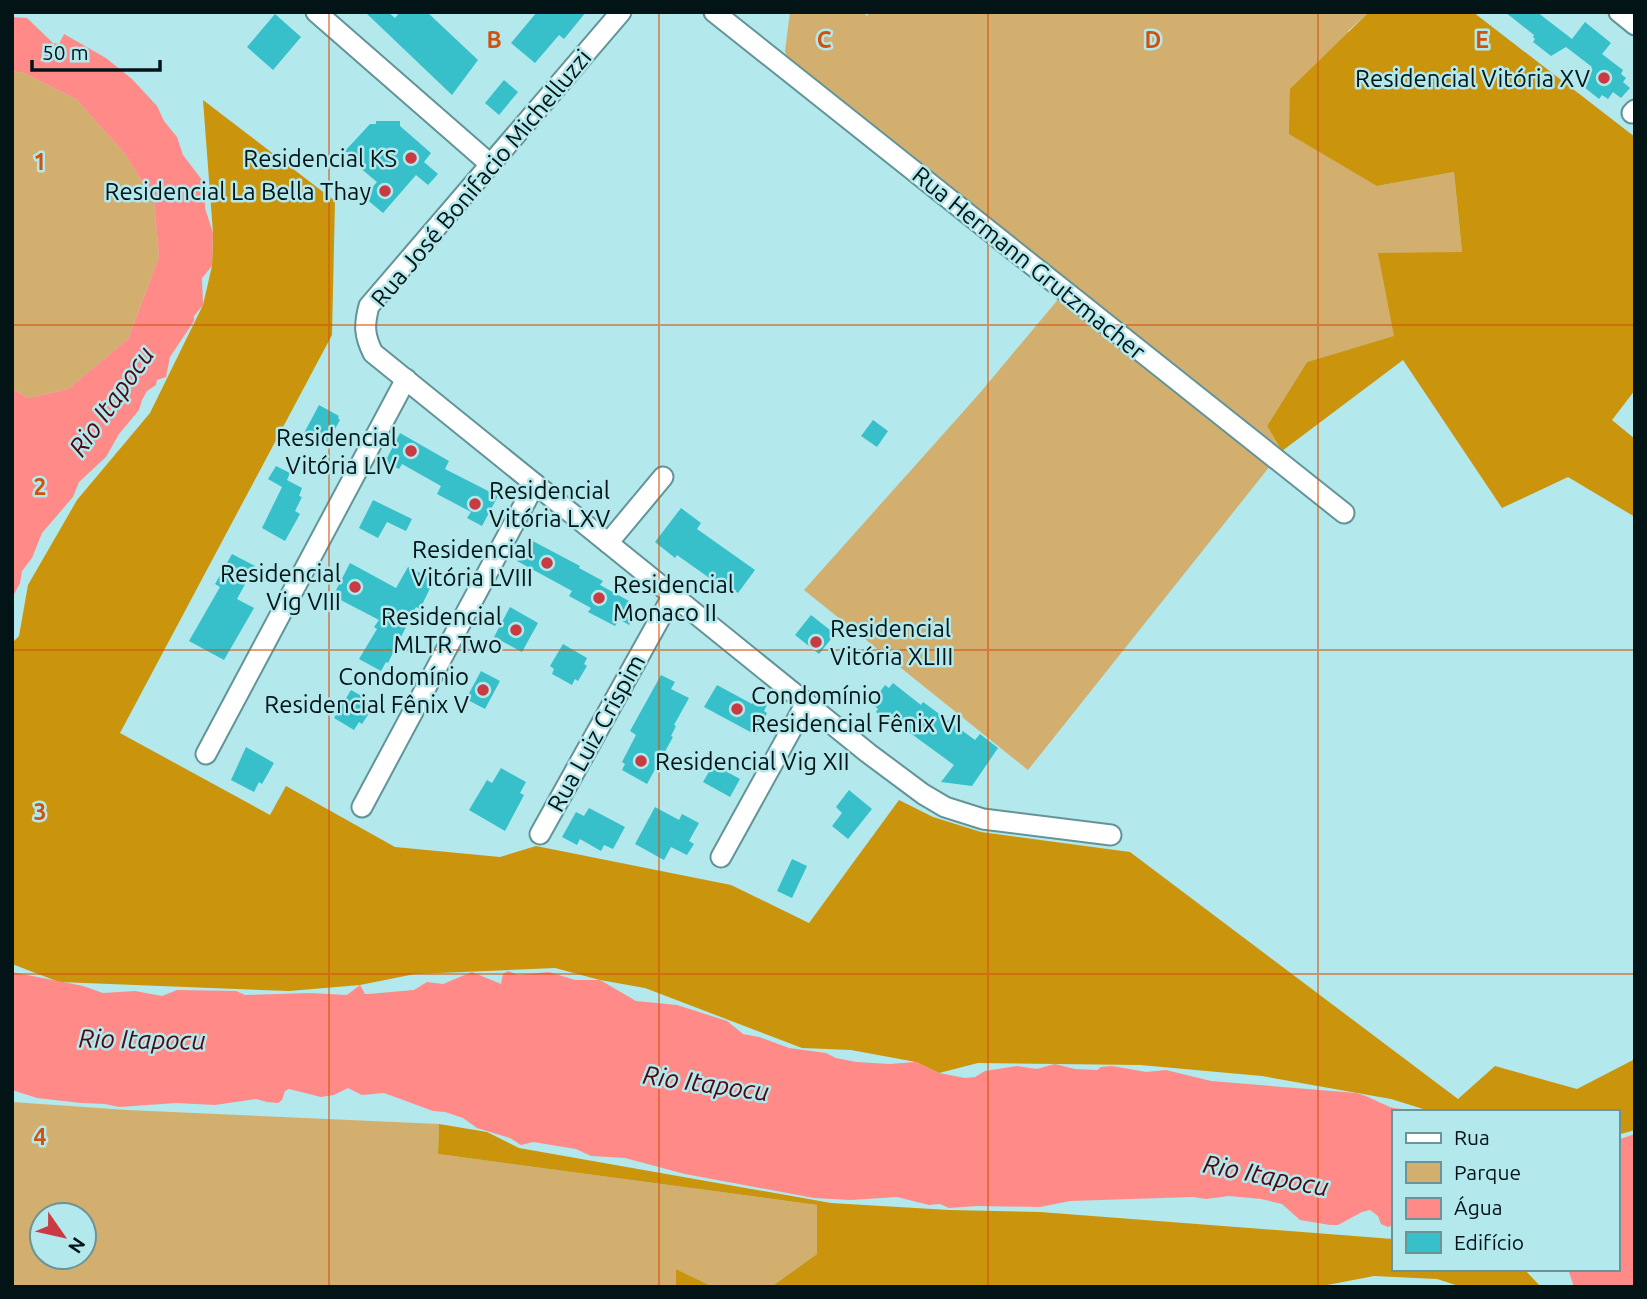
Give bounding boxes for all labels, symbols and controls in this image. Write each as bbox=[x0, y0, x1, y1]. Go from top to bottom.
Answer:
text: B bbox=[486, 27, 502, 52]
text: C bbox=[817, 27, 832, 52]
text: D bbox=[1145, 27, 1161, 52]
text: E bbox=[1475, 27, 1489, 52]
scale bar bbox=[32, 28, 159, 72]
text: 50 m bbox=[42, 40, 89, 64]
street label: Rua José Bonifacio Michelluzzi bbox=[365, 44, 597, 312]
place label: Residencial Vitória XV bbox=[1355, 65, 1590, 92]
marker: Residencial Vitória XV bbox=[1596, 70, 1612, 86]
place label: Residencial KS bbox=[243, 145, 397, 172]
text: 1 bbox=[34, 149, 46, 174]
marker: Residencial KS bbox=[403, 150, 419, 166]
street label: Rua Hermann Grutzmacher bbox=[907, 161, 1151, 365]
place label: Residencial La Bella Thay bbox=[105, 178, 371, 205]
marker: Residencial La Bella Thay bbox=[377, 183, 393, 199]
water label: Rio Itapocu bbox=[63, 341, 159, 461]
place label: Residencial Vitória LIV bbox=[276, 424, 397, 479]
marker: Residencial Vitória LIV bbox=[403, 443, 419, 459]
text: 2 bbox=[34, 474, 46, 499]
place label: Residencial Vitória LXV bbox=[489, 477, 610, 532]
marker: Residencial Vitória LXV bbox=[467, 496, 483, 512]
place label: Residencial Vitória LVIII bbox=[411, 536, 533, 591]
marker: Residencial Vitória LVIII bbox=[539, 555, 555, 571]
place label: Residencial Vig VIII bbox=[220, 560, 341, 615]
place label: Residencial Monaco II bbox=[613, 571, 734, 626]
marker: Residencial Vig VIII bbox=[347, 579, 363, 595]
marker: Residencial Monaco II bbox=[591, 590, 607, 606]
place label: Residencial MLTR Two bbox=[381, 603, 502, 658]
place label: Residencial Vitória XLIII bbox=[830, 615, 953, 670]
marker: Residencial MLTR Two bbox=[508, 622, 524, 638]
marker: Residencial Vitória XLIII bbox=[808, 634, 824, 650]
street label: Rua Luiz Crispim bbox=[542, 650, 650, 816]
place label: Condomínio Residencial Fênix V bbox=[264, 663, 469, 718]
marker: Condomínio Residencial Fênix V bbox=[475, 682, 491, 698]
place label: Condomínio Residencial Fênix VI bbox=[751, 682, 962, 737]
marker: Condomínio Residencial Fênix VI bbox=[729, 701, 745, 717]
place label: Residencial Vig XII bbox=[655, 748, 850, 775]
marker: Residencial Vig XII bbox=[633, 753, 649, 769]
text: 3 bbox=[34, 799, 46, 824]
water label: Rio Itapocu bbox=[78, 1023, 206, 1055]
water label: Rio Itapocu bbox=[641, 1060, 771, 1106]
legend bbox=[1392, 1110, 1619, 1271]
text: 4 bbox=[34, 1124, 47, 1149]
text: Rua bbox=[1454, 1125, 1490, 1149]
water label: Rio Itapocu bbox=[1201, 1149, 1331, 1201]
text: Parque bbox=[1454, 1160, 1521, 1184]
text: Água bbox=[1454, 1195, 1503, 1219]
north arrow bbox=[28, 1201, 98, 1271]
text: Edifício bbox=[1454, 1230, 1524, 1254]
text: N bbox=[64, 1233, 90, 1258]

